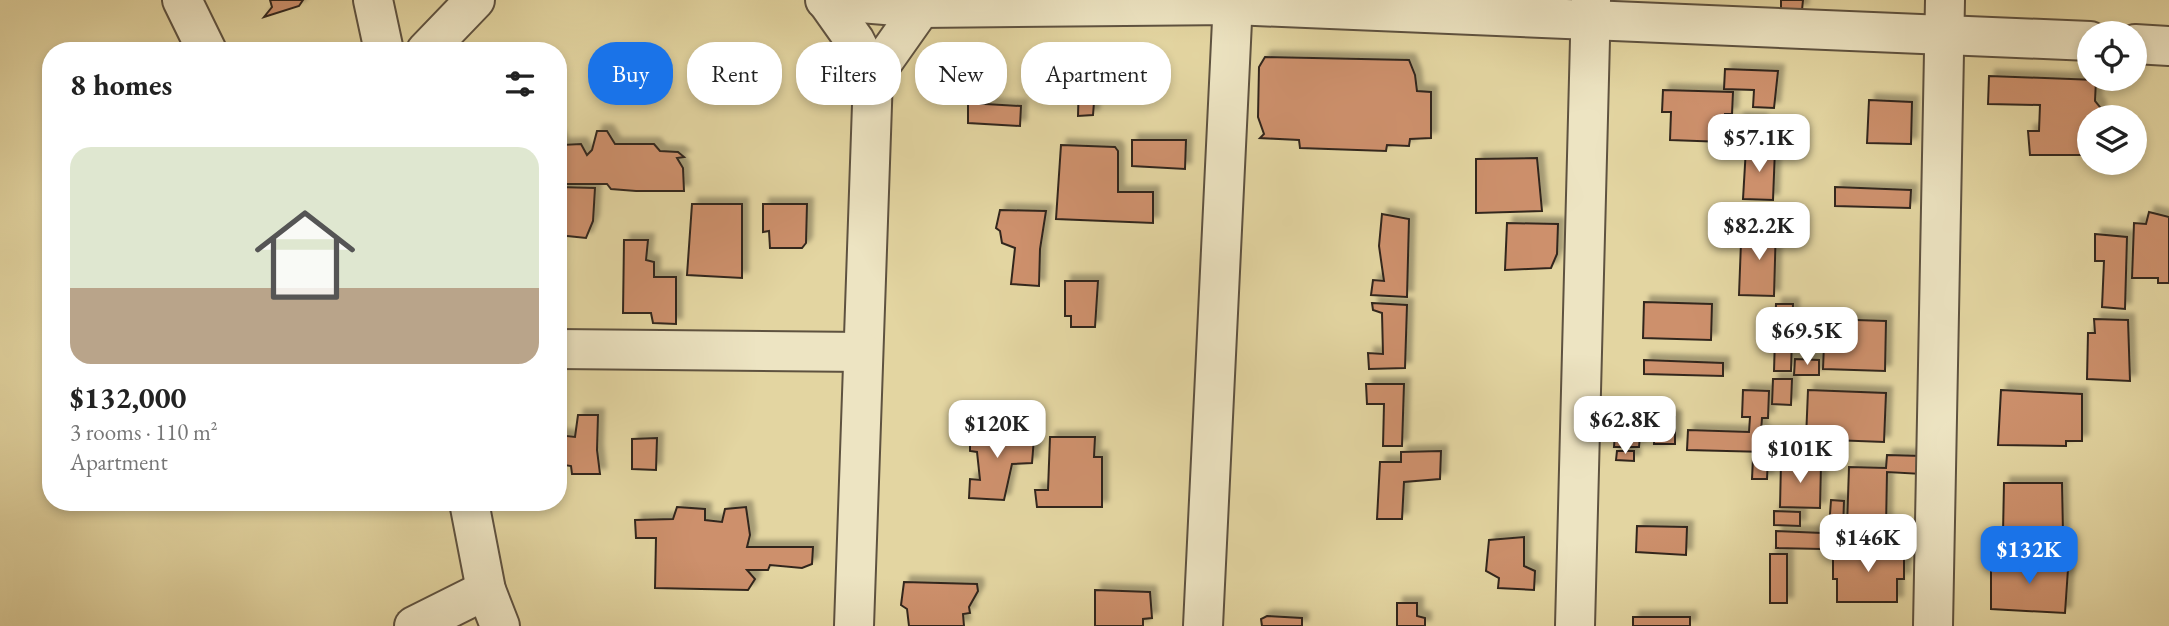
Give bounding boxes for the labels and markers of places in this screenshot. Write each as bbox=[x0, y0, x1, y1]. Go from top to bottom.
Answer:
pin: $57.1K bbox=[1702, 114, 1816, 174]
pin: $82.2K bbox=[1702, 202, 1816, 262]
pin: $69.5K bbox=[1750, 308, 1864, 367]
pin: $62.8K bbox=[1568, 396, 1682, 456]
pin: $120K bbox=[948, 400, 1046, 460]
pin: $101K bbox=[1751, 426, 1849, 485]
pin: $146K bbox=[1819, 514, 1917, 574]
pin: $132K bbox=[1980, 526, 2078, 586]

